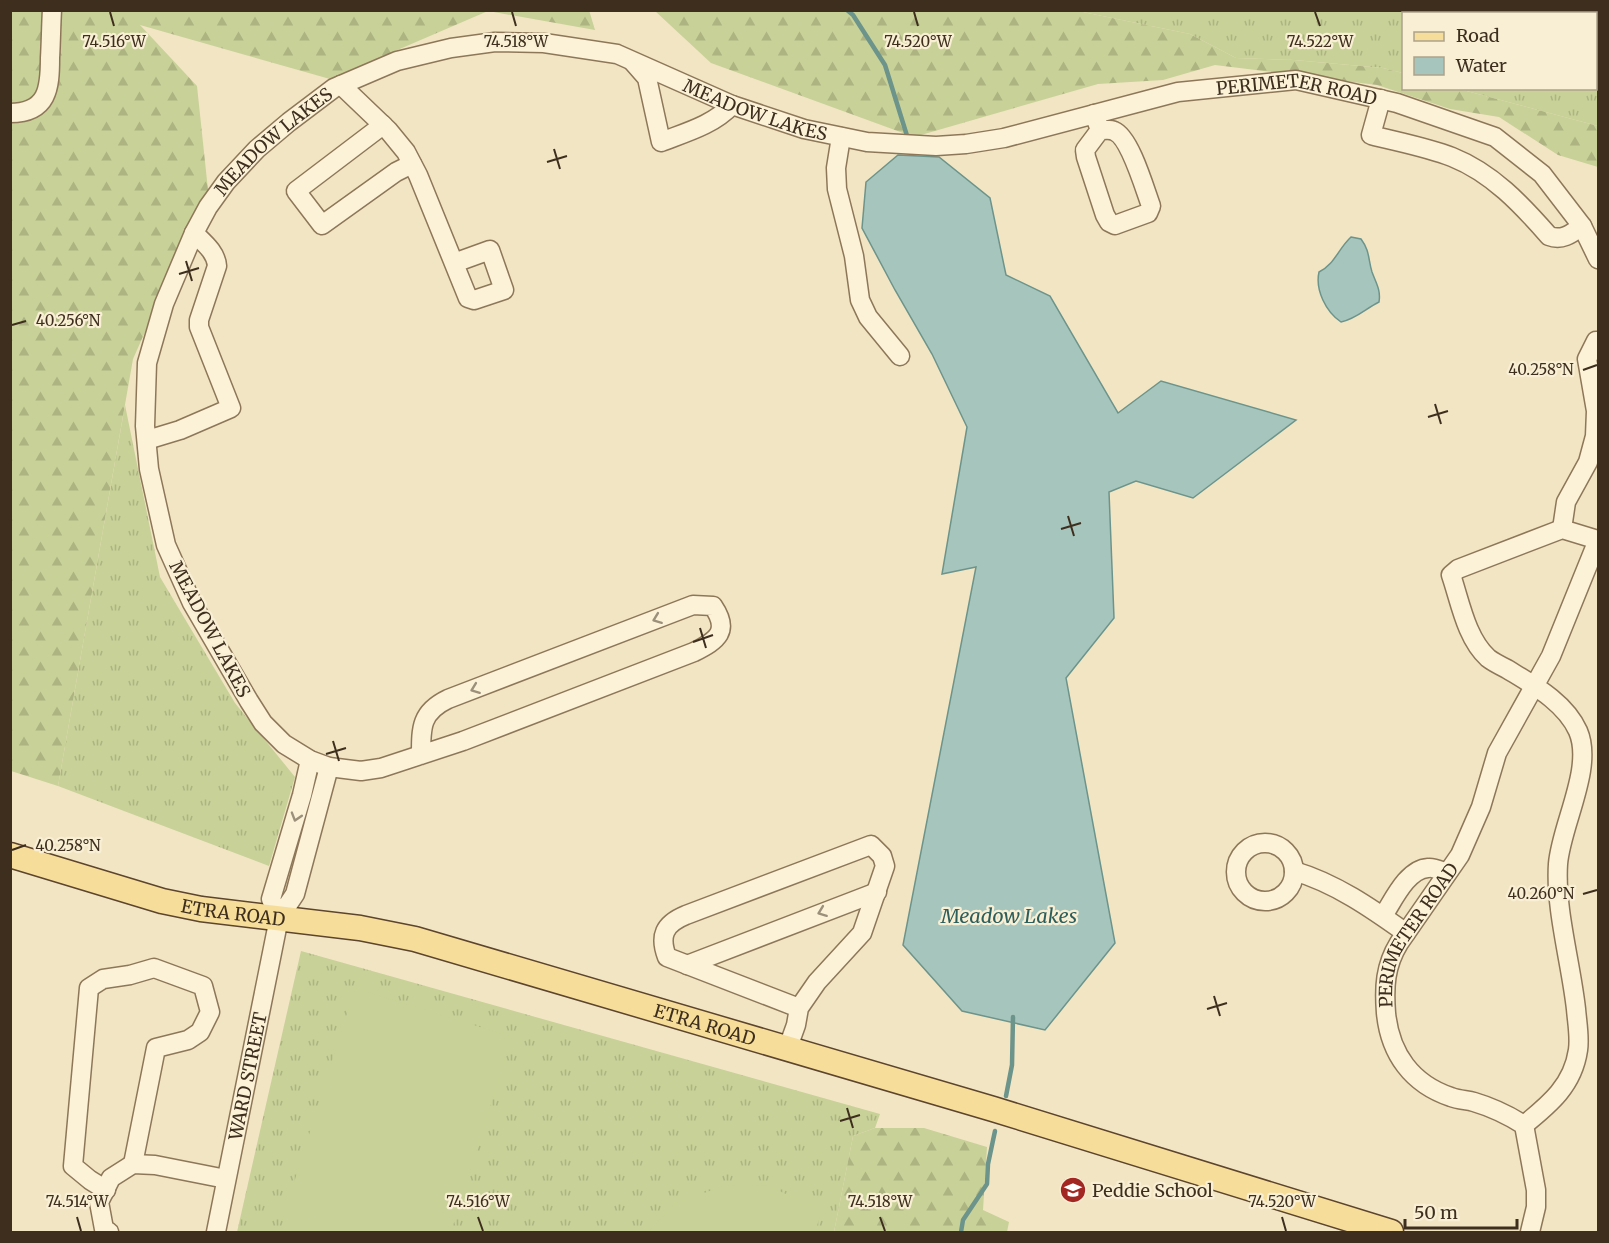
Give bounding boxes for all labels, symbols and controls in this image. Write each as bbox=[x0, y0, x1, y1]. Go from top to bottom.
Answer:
legend bbox=[1402, 12, 1597, 90]
text: Road bbox=[1456, 24, 1500, 47]
text: 74.516°W bbox=[82, 32, 147, 51]
text: 74.518°W bbox=[484, 32, 549, 51]
text: 74.520°W bbox=[884, 32, 953, 51]
text: 74.522°W bbox=[1287, 32, 1354, 51]
text: Water bbox=[1455, 54, 1507, 77]
street label: PERIMETER ROAD bbox=[1215, 68, 1379, 110]
street label: MEADOW LAKES bbox=[680, 73, 830, 145]
street label: MEADOW LAKES bbox=[209, 82, 337, 200]
text: 40.256°N bbox=[36, 311, 101, 330]
text: 40.258°N bbox=[1508, 360, 1574, 379]
street label: MEADOW LAKES bbox=[164, 557, 256, 702]
one-way arrow bbox=[652, 612, 663, 624]
one-way arrow bbox=[470, 682, 481, 694]
one-way arrow bbox=[291, 811, 303, 822]
text: 40.258°N bbox=[35, 836, 101, 855]
street label: PERIMETER ROAD bbox=[1374, 858, 1463, 1008]
text: 40.260°N bbox=[1508, 884, 1575, 903]
street label: ETRA ROAD bbox=[179, 894, 287, 930]
water label: Meadow Lakes bbox=[940, 903, 1077, 928]
one-way arrow bbox=[817, 905, 828, 918]
street label: ETRA ROAD bbox=[651, 998, 758, 1050]
street label: WARD STREET bbox=[223, 1010, 271, 1143]
school or university icon: Peddie School bbox=[1058, 1175, 1088, 1205]
place label: Peddie School bbox=[1092, 1179, 1213, 1202]
text: 74.514°W bbox=[46, 1192, 109, 1211]
text: 74.516°W bbox=[446, 1192, 511, 1211]
text: 74.518°W bbox=[848, 1192, 913, 1211]
text: 74.520°W bbox=[1248, 1192, 1317, 1211]
scale bar bbox=[1405, 1192, 1518, 1230]
text: 50 m bbox=[1414, 1201, 1458, 1224]

